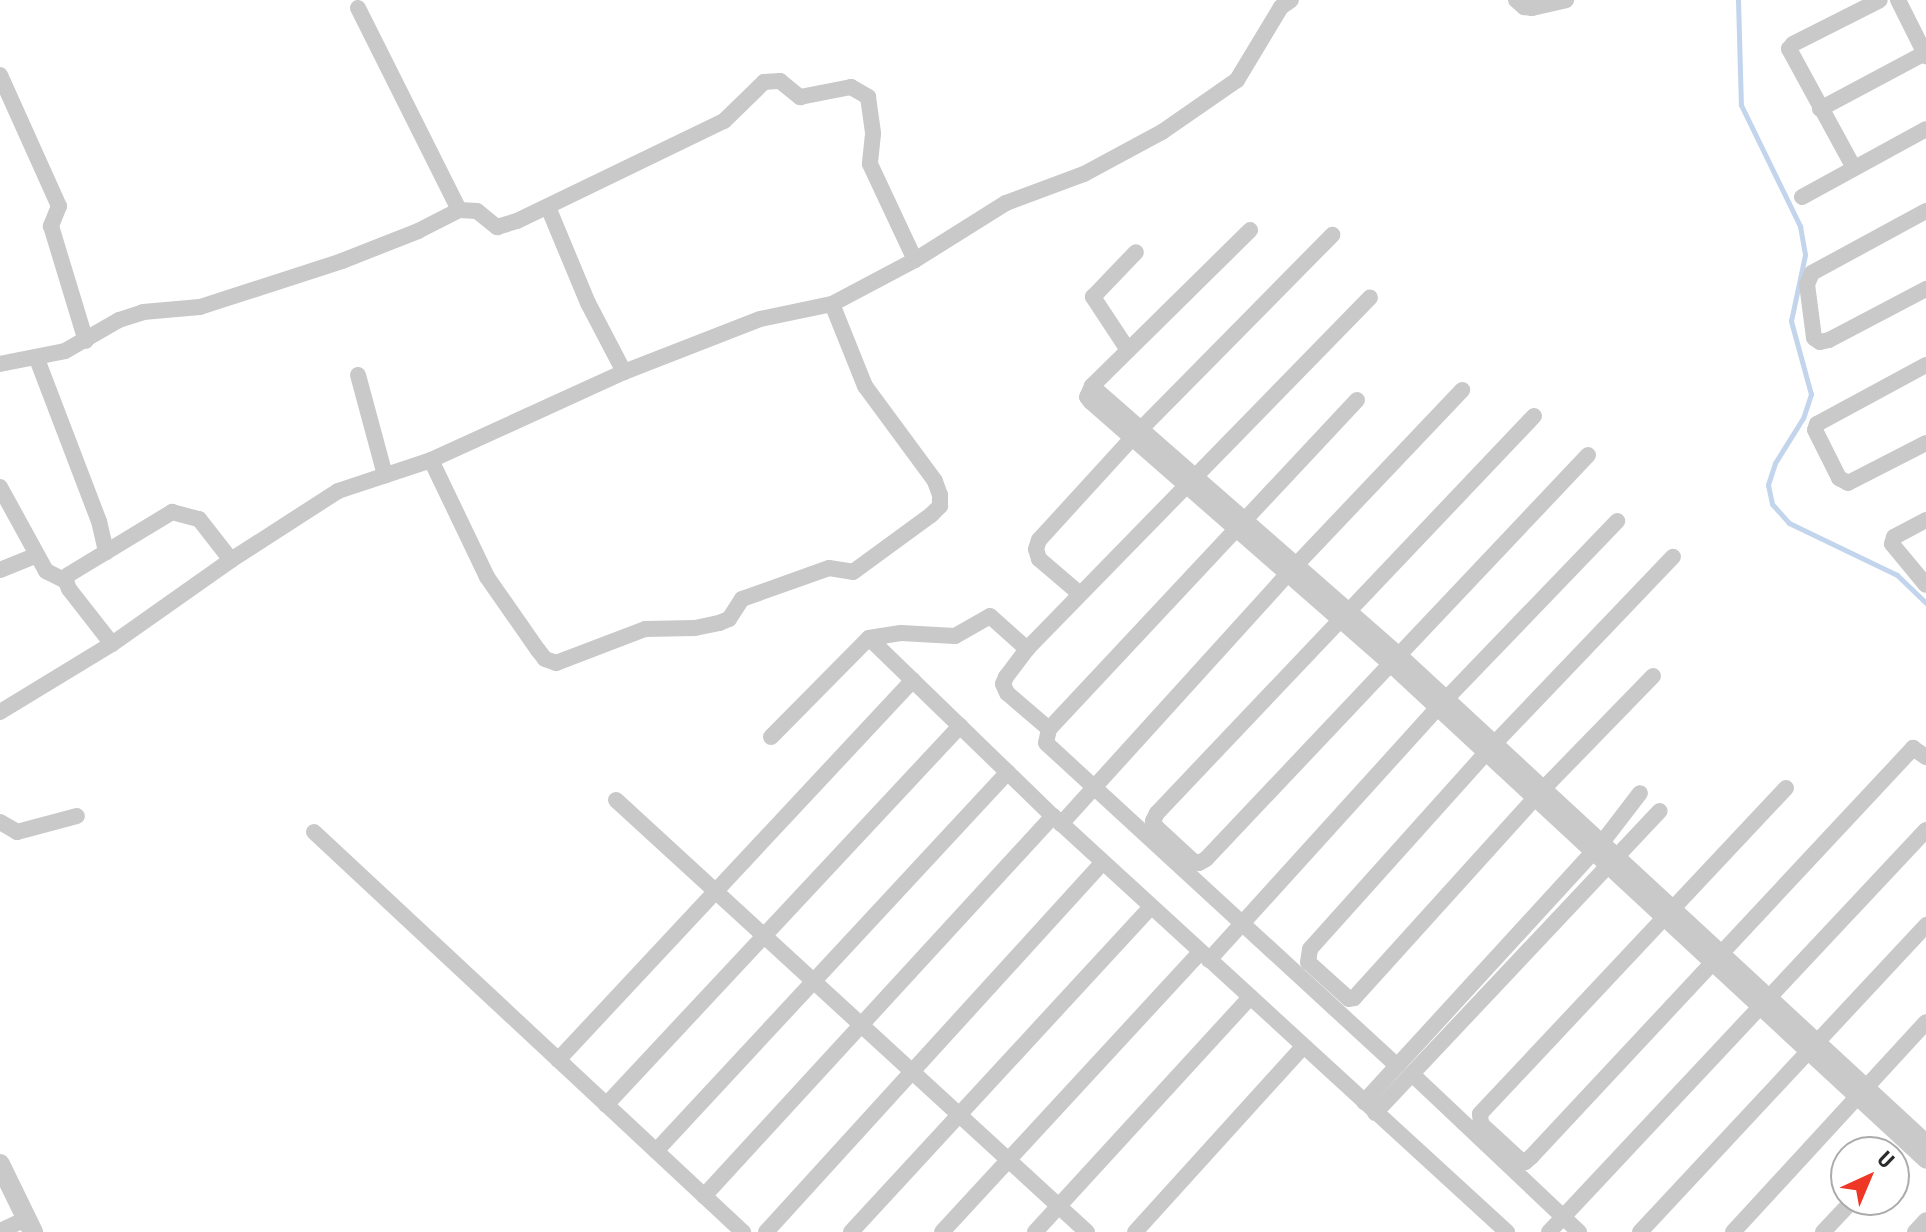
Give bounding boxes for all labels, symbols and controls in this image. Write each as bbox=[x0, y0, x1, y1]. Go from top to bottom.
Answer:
north arrow bbox=[1830, 1136, 1910, 1216]
text: U bbox=[1872, 1146, 1899, 1173]

